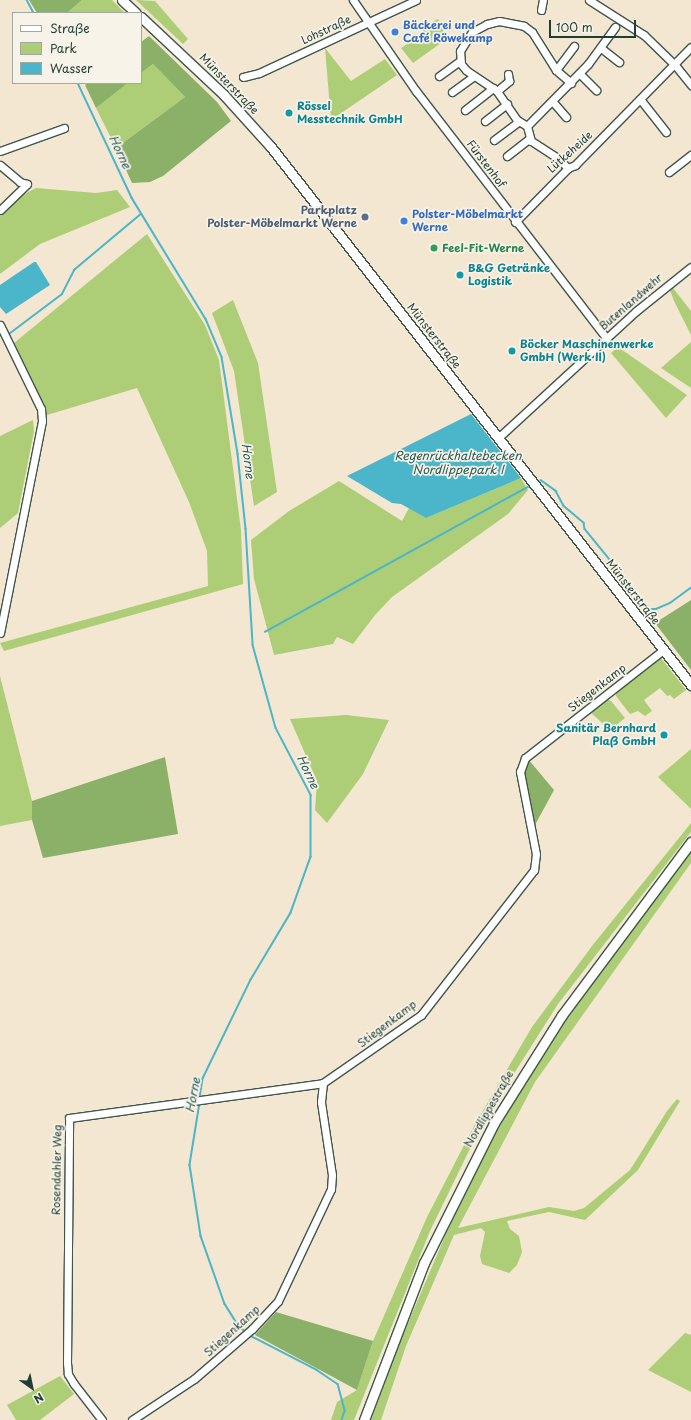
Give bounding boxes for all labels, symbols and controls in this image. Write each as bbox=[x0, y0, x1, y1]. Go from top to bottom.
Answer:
legend bbox=[12, 12, 142, 84]
scale bar bbox=[551, 12, 638, 38]
street label: Lohstraße bbox=[299, 13, 353, 47]
text: 100 m bbox=[556, 18, 593, 36]
text: Straße bbox=[50, 19, 90, 37]
place label: Bäckerei und Café Röwekamp bbox=[403, 19, 492, 45]
marker: Bäckerei und Café Röwekamp bbox=[390, 27, 400, 37]
text: Park bbox=[50, 39, 77, 57]
street label: Münsterstraße bbox=[197, 51, 261, 117]
text: Wasser bbox=[50, 59, 93, 77]
place label: Rössel Messtechnik GmbH bbox=[297, 100, 403, 126]
marker: Rössel Messtechnik GmbH bbox=[284, 108, 294, 118]
street label: Lütkeheide bbox=[545, 128, 595, 176]
water label: Horne bbox=[106, 133, 134, 171]
street label: Fürstenhof bbox=[464, 138, 508, 190]
place label: Parkplatz Polster-Möbelmarkt Werne bbox=[207, 204, 357, 230]
place label: Polster-Möbelmarkt Werne bbox=[412, 208, 523, 234]
marker: Parkplatz Polster-Möbelmarkt Werne bbox=[360, 212, 370, 222]
marker: Polster-Möbelmarkt Werne bbox=[399, 216, 409, 226]
place label: Feel-Fit-Werne bbox=[442, 241, 524, 255]
marker: Feel-Fit-Werne bbox=[429, 243, 439, 253]
place label: B&G Getränke Logistik bbox=[468, 262, 550, 288]
marker: B&G Getränke Logistik bbox=[455, 270, 465, 280]
street label: Butenlandwehr bbox=[597, 271, 665, 333]
street label: Münsterstraße bbox=[404, 301, 464, 371]
place label: Böcker Maschinenwerke GmbH (Werk II) bbox=[520, 338, 654, 364]
marker: Böcker Maschinenwerke GmbH (Werk II) bbox=[507, 346, 517, 356]
water label: Horne bbox=[239, 443, 257, 479]
water label: Regenrückhaltebecken Nordlippepark I bbox=[395, 449, 521, 477]
street label: Münsterstraße bbox=[603, 557, 663, 627]
street label: Stiegenkamp bbox=[565, 661, 629, 715]
place label: Sanitär Bernhard Plaß GmbH bbox=[556, 722, 656, 748]
marker: Sanitär Bernhard Plaß GmbH bbox=[659, 730, 669, 740]
water label: Horne bbox=[294, 753, 322, 791]
street label: Stiegenkamp bbox=[355, 998, 419, 1050]
street label: Nordlippestraße bbox=[462, 1068, 516, 1150]
water label: Horne bbox=[183, 1076, 203, 1114]
street label: Rosendahler Weg bbox=[50, 1124, 64, 1216]
street label: Stiegenkamp bbox=[202, 1303, 262, 1359]
north arrow bbox=[12, 1368, 52, 1408]
text: N bbox=[31, 1389, 47, 1408]

